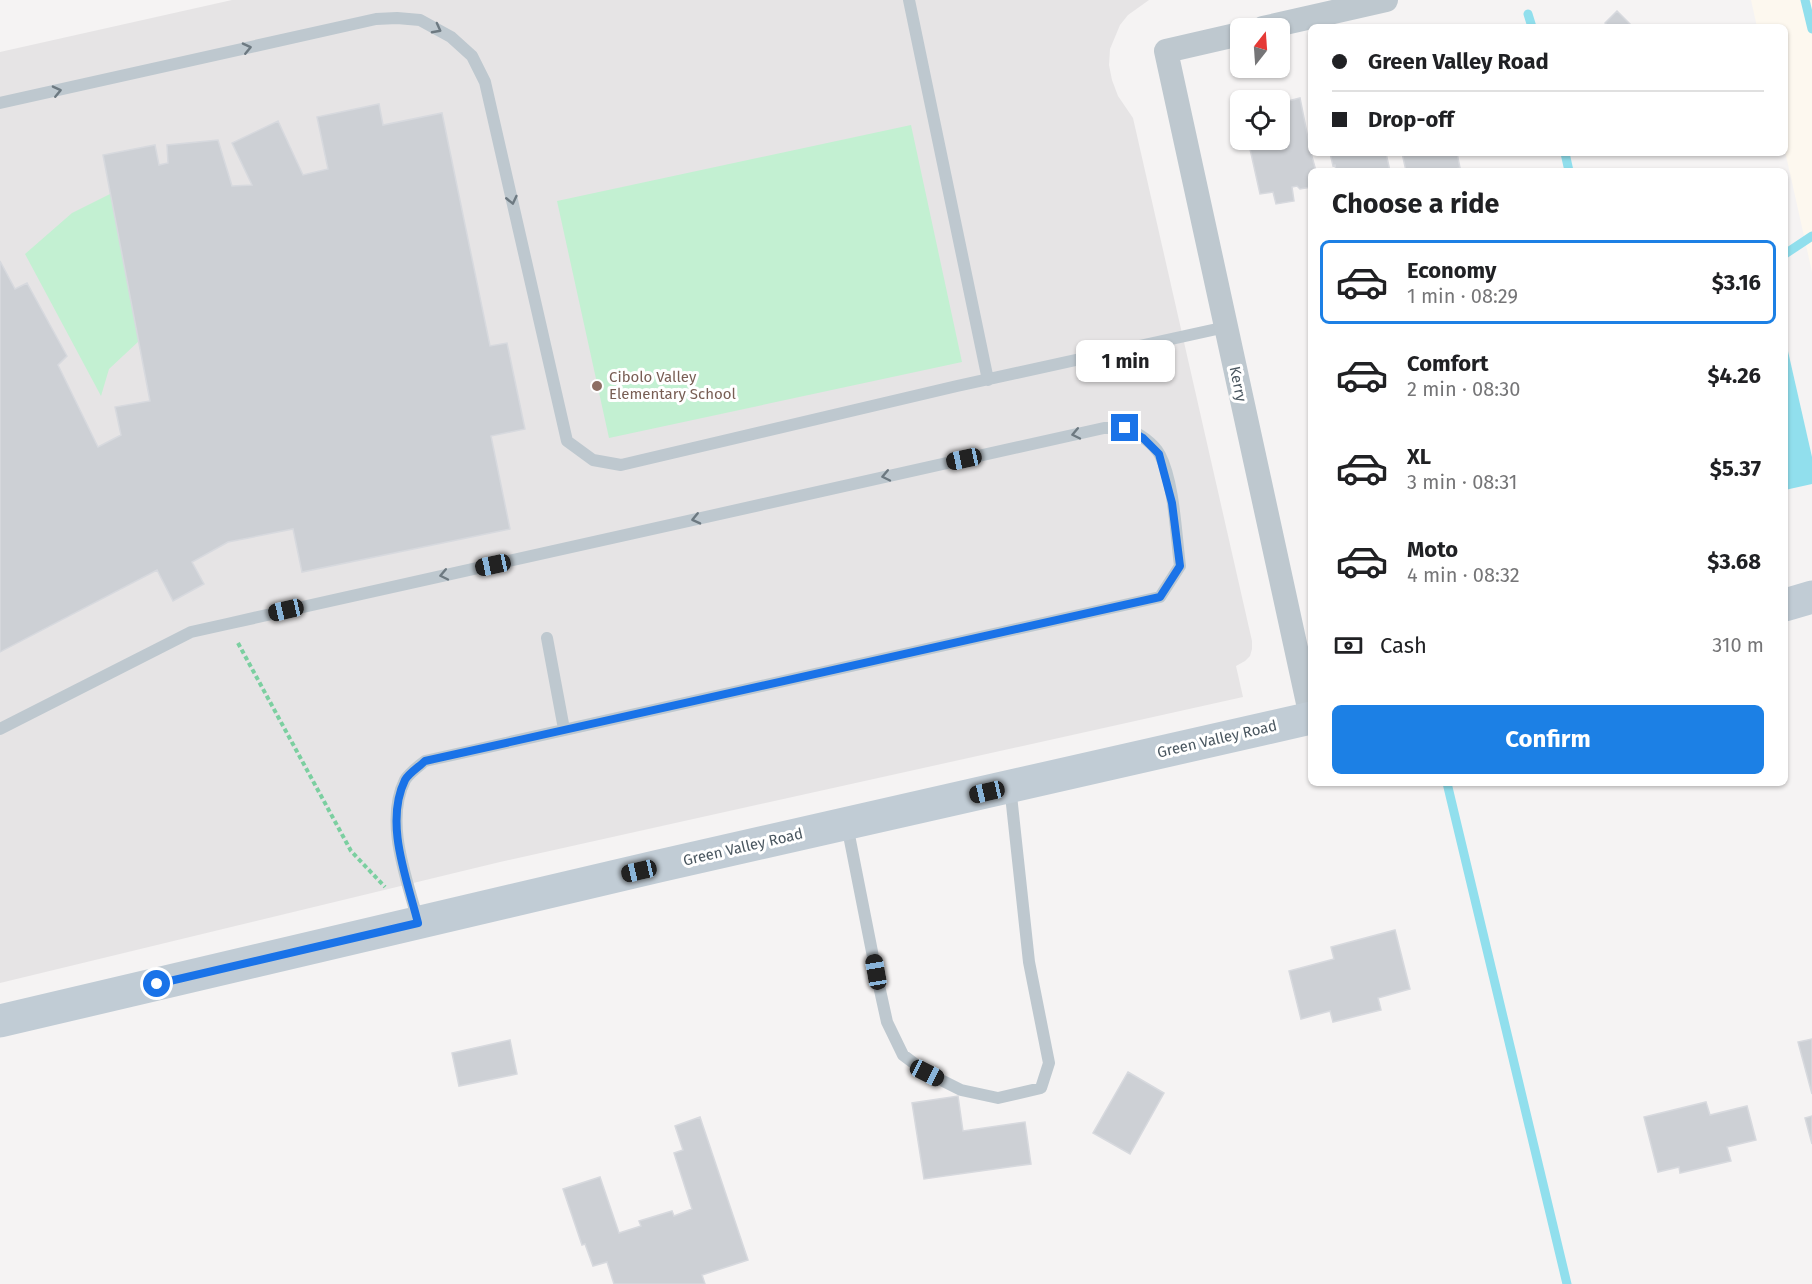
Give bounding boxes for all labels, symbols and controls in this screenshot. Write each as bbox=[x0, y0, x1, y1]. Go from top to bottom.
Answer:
north arrow bbox=[1230, 18, 1290, 78]
map controls bbox=[1230, 18, 1290, 150]
one-way arrow bbox=[431, 22, 441, 33]
one-way arrow bbox=[242, 42, 252, 55]
text: Green Valley Road bbox=[1368, 48, 1549, 75]
one-way arrow bbox=[52, 85, 62, 98]
button: locate bbox=[1230, 90, 1290, 150]
text: Drop-off bbox=[1368, 106, 1454, 133]
text: Choose a ride bbox=[1332, 188, 1499, 220]
one-way arrow bbox=[505, 195, 518, 205]
icon: car bbox=[1335, 255, 1389, 309]
text: Economy bbox=[1407, 257, 1496, 284]
text: $3.16 bbox=[1712, 269, 1761, 296]
text: 1 min · 08:29 bbox=[1407, 284, 1518, 308]
callout: 1 min bbox=[1076, 341, 1174, 383]
icon: car bbox=[1335, 348, 1389, 402]
text: 1 min bbox=[1101, 349, 1150, 373]
text: Comfort bbox=[1407, 350, 1488, 377]
text: $4.26 bbox=[1707, 362, 1761, 389]
street label: Kerry bbox=[1225, 365, 1251, 404]
place label: Cibolo Valley Elementary School bbox=[609, 368, 737, 403]
text: 2 min · 08:30 bbox=[1407, 377, 1520, 401]
marker: Cibolo Valley Elementary School bbox=[590, 379, 604, 393]
route end bbox=[1111, 414, 1138, 441]
one-way arrow bbox=[1072, 427, 1082, 440]
icon: car bbox=[1335, 441, 1389, 495]
text: XL bbox=[1407, 443, 1431, 470]
car bbox=[945, 446, 983, 472]
text: $5.37 bbox=[1710, 455, 1761, 482]
one-way arrow bbox=[881, 469, 891, 482]
text: 3 min · 08:31 bbox=[1407, 470, 1517, 494]
one-way arrow bbox=[691, 512, 701, 525]
icon: car bbox=[1335, 534, 1389, 588]
text: Moto bbox=[1407, 536, 1458, 563]
text: $3.68 bbox=[1707, 548, 1761, 575]
car bbox=[474, 552, 512, 578]
text: 4 min · 08:32 bbox=[1407, 563, 1520, 587]
one-way arrow bbox=[439, 568, 449, 581]
car bbox=[266, 597, 306, 623]
icon: cash bbox=[1332, 629, 1365, 662]
text: Cash bbox=[1380, 632, 1427, 659]
text: 310 m bbox=[1712, 633, 1764, 657]
button: Confirm bbox=[1332, 705, 1764, 774]
street label: Green Valley Road bbox=[1155, 716, 1279, 762]
car bbox=[967, 779, 1007, 805]
street label: Green Valley Road bbox=[681, 824, 805, 870]
car bbox=[619, 858, 659, 884]
car bbox=[864, 953, 888, 991]
route start bbox=[143, 970, 170, 997]
car bbox=[907, 1057, 947, 1089]

